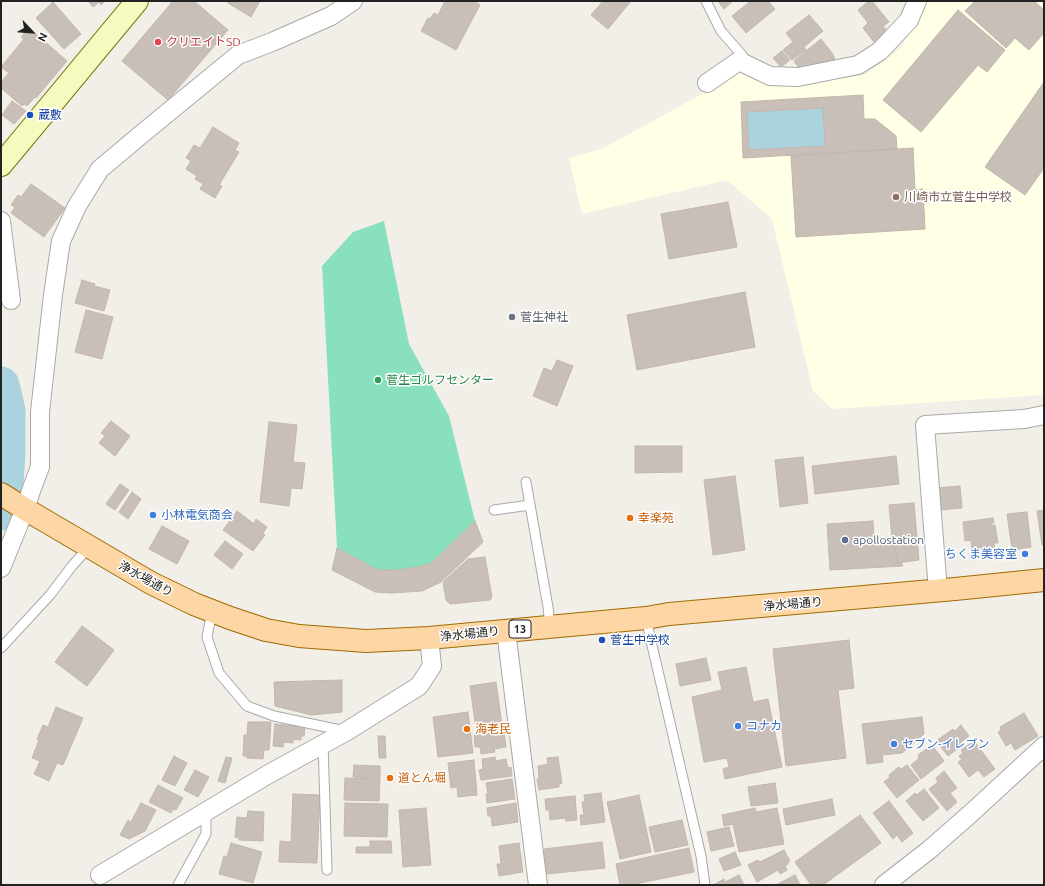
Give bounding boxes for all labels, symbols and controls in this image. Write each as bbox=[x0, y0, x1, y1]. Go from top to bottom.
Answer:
north arrow bbox=[12, 12, 52, 52]
text: N bbox=[36, 31, 50, 44]
place label: クリエイトSD bbox=[166, 35, 241, 49]
marker: クリエイトSD bbox=[153, 37, 163, 47]
place label: 蔵敷 bbox=[38, 108, 62, 122]
marker: 蔵敷 bbox=[25, 110, 35, 120]
place label: 川崎市立菅生中学校 bbox=[904, 190, 1012, 204]
marker: 川崎市立菅生中学校 bbox=[891, 192, 901, 202]
place label: 菅生神社 bbox=[520, 310, 568, 324]
marker: 菅生神社 bbox=[507, 312, 517, 322]
place label: 菅生ゴルフセンター bbox=[386, 373, 494, 387]
marker: 菅生ゴルフセンター bbox=[373, 375, 383, 385]
place label: 小林電気商会 bbox=[161, 508, 233, 522]
marker: 小林電気商会 bbox=[148, 510, 158, 520]
place label: 幸楽苑 bbox=[638, 511, 674, 525]
marker: 幸楽苑 bbox=[625, 513, 635, 523]
place label: apollostation bbox=[853, 533, 924, 547]
marker: apollostation bbox=[840, 535, 850, 545]
place label: ちくま美容室 bbox=[945, 547, 1017, 561]
marker: ちくま美容室 bbox=[1020, 549, 1030, 559]
street label: 浄水場通り bbox=[116, 558, 176, 600]
street label: 浄水場通り bbox=[762, 594, 824, 614]
road number: 13 bbox=[509, 620, 531, 638]
street label: 浄水場通り bbox=[439, 624, 501, 644]
place label: 菅生中学校 bbox=[610, 633, 670, 647]
marker: 菅生中学校 bbox=[597, 635, 607, 645]
place label: コナカ bbox=[746, 719, 782, 733]
marker: コナカ bbox=[733, 721, 743, 731]
place label: 海老民 bbox=[475, 722, 511, 736]
marker: 海老民 bbox=[462, 724, 472, 734]
place label: セブン-イレブン bbox=[902, 737, 989, 751]
marker: セブン-イレブン bbox=[889, 739, 899, 749]
place label: 道とん堀 bbox=[398, 771, 446, 785]
marker: 道とん堀 bbox=[385, 773, 395, 783]

